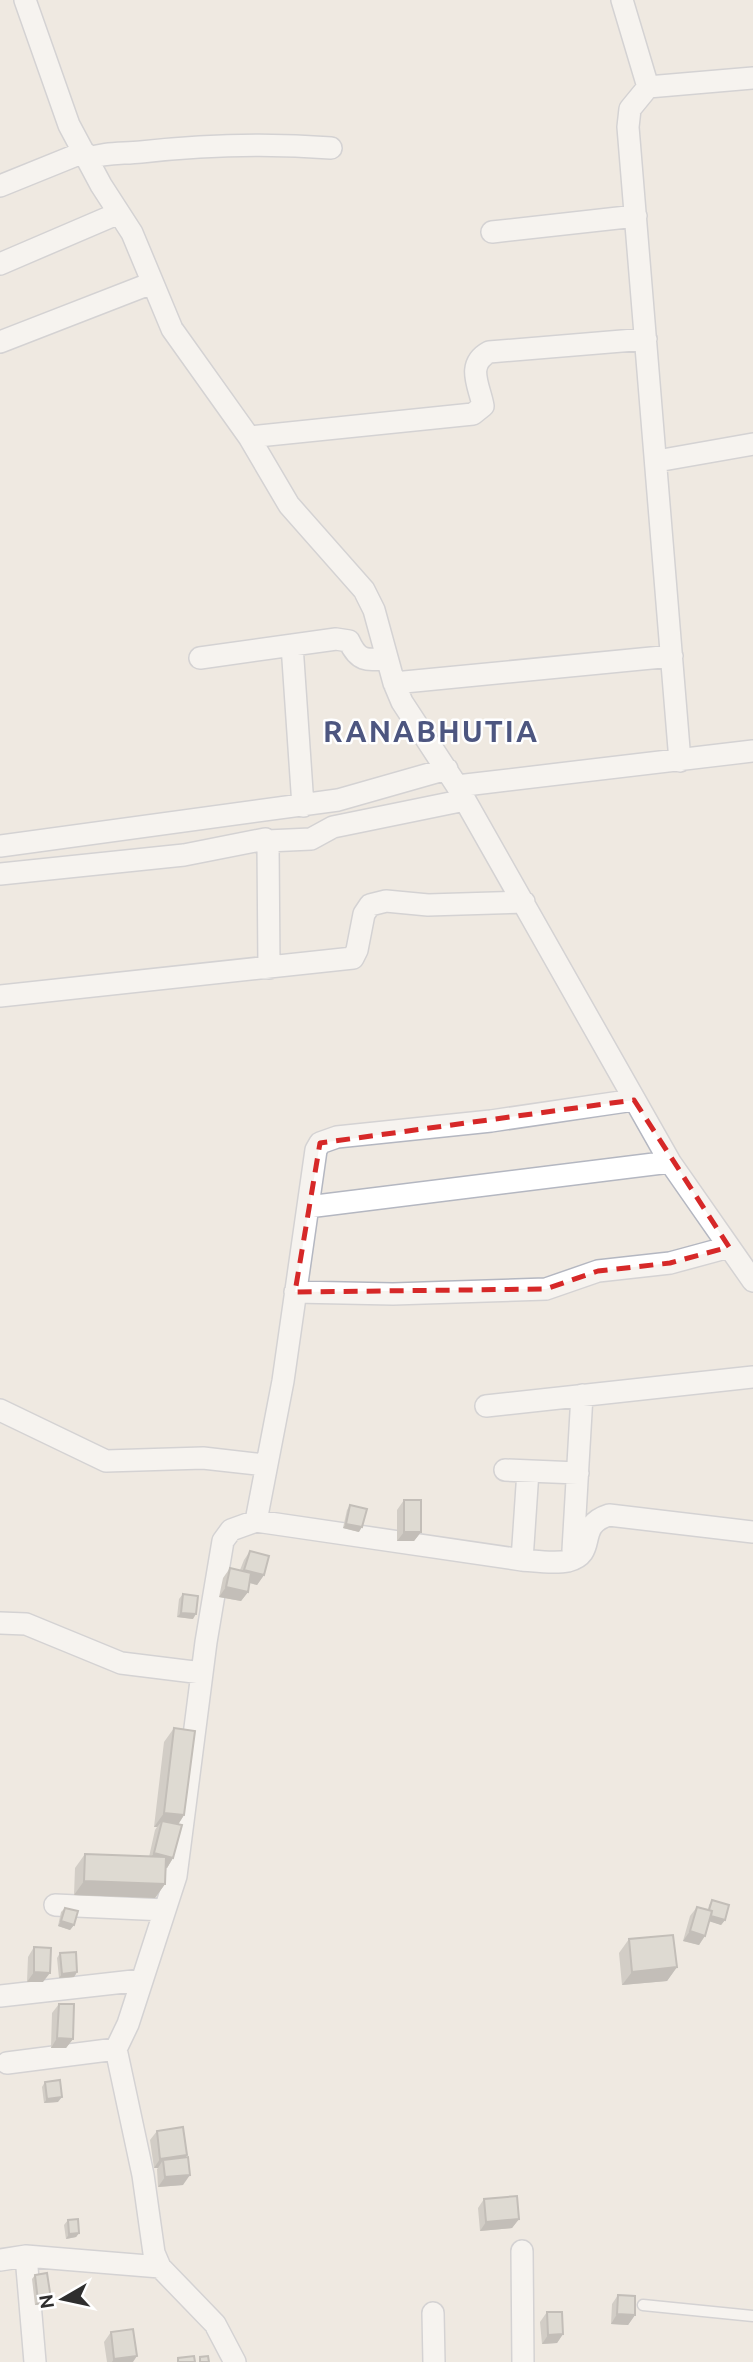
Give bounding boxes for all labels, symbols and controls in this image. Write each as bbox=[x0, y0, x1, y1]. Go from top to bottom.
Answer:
district label: RANABHUTIA bbox=[323, 714, 539, 748]
north arrow bbox=[28, 2264, 98, 2334]
text: N bbox=[34, 2293, 58, 2310]

